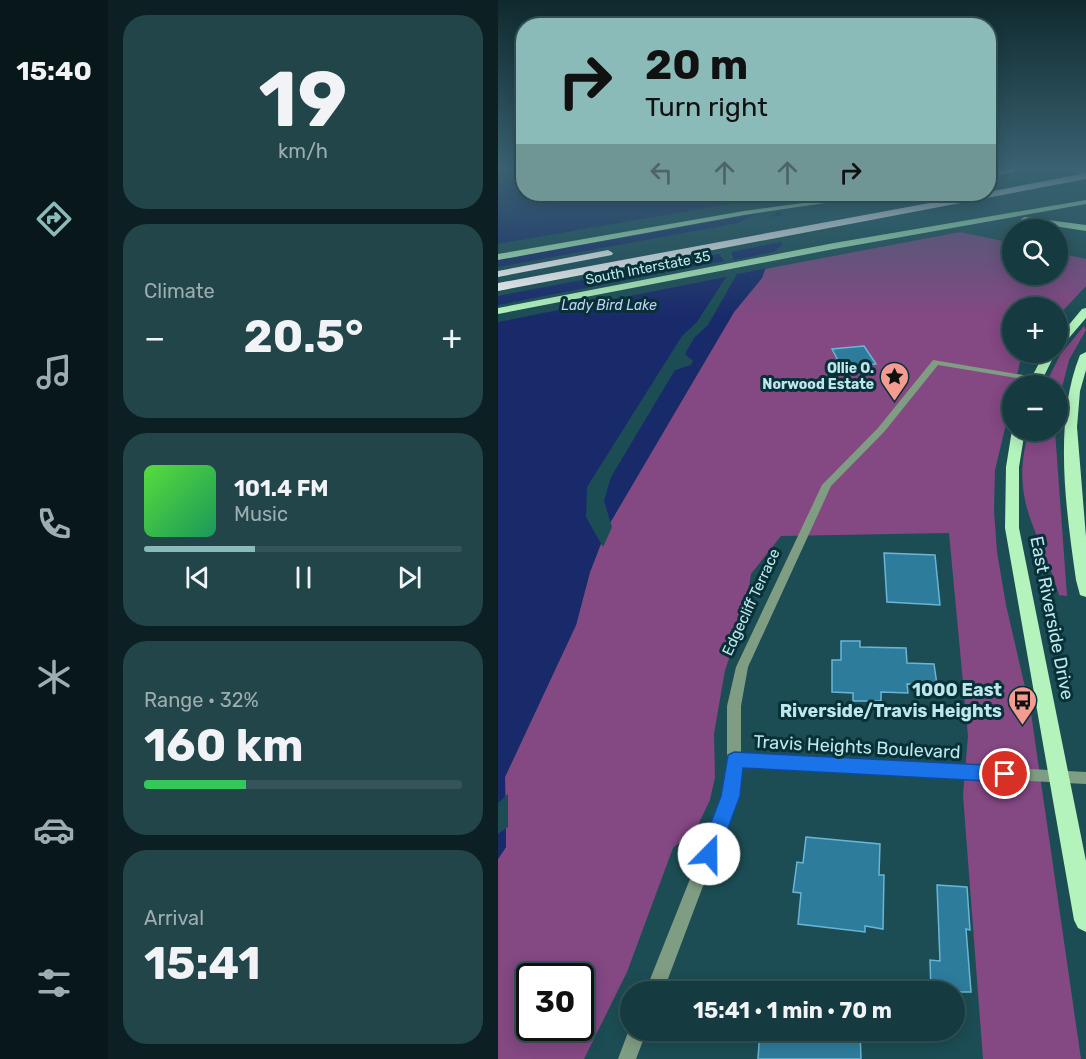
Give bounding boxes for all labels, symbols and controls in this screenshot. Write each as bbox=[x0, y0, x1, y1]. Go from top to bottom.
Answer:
text: 20 m bbox=[645, 40, 748, 90]
icon: right bbox=[546, 42, 624, 120]
text: 19 bbox=[259, 53, 347, 146]
text: 15:40 bbox=[16, 55, 92, 87]
text: Turn right bbox=[645, 91, 768, 123]
text: km/h bbox=[278, 139, 328, 163]
icon: left bbox=[645, 156, 678, 189]
icon: ahead bbox=[708, 156, 741, 189]
icon: ahead bbox=[771, 156, 804, 189]
icon: right bbox=[834, 156, 867, 189]
icon: directions bbox=[33, 198, 75, 240]
map controls bbox=[1002, 219, 1068, 441]
button: search bbox=[1002, 219, 1068, 285]
street label: South Interstate 35 bbox=[584, 248, 712, 288]
text: Climate bbox=[144, 279, 215, 303]
water label: Lady Bird Lake bbox=[561, 297, 657, 314]
button: + bbox=[1002, 297, 1068, 363]
text: 20.5° bbox=[244, 310, 363, 363]
text: − bbox=[144, 318, 165, 357]
text: + bbox=[441, 318, 462, 357]
icon: music bbox=[33, 351, 75, 393]
place label: Ollie O. Norwood Estate bbox=[762, 360, 874, 393]
place icon: Ollie O. Norwood Estate bbox=[879, 360, 911, 402]
button: − bbox=[1002, 375, 1068, 441]
text: 101.4 FM bbox=[234, 475, 328, 502]
text: Music bbox=[234, 502, 288, 526]
icon: phone bbox=[33, 503, 75, 545]
street label: East Riverside Drive bbox=[1025, 534, 1079, 702]
street label: Edgecliff Terrace bbox=[718, 546, 784, 658]
icon: previous bbox=[181, 561, 214, 594]
icon: pause bbox=[287, 561, 320, 594]
icon: next bbox=[393, 561, 426, 594]
icon: climate bbox=[33, 656, 75, 698]
place label: 1000 East Riverside/Travis Heights bbox=[780, 679, 1002, 722]
bus stop icon: 1000 East Riverside/Travis Heights bbox=[1007, 684, 1039, 726]
text: Range · 32% bbox=[144, 688, 259, 712]
text: 160 km bbox=[144, 719, 303, 772]
street label: Travis Heights Boulevard bbox=[753, 731, 961, 763]
pin bbox=[979, 748, 1030, 799]
icon: arrive bbox=[988, 757, 1021, 790]
icon: car bbox=[33, 809, 75, 851]
position arrow bbox=[677, 822, 741, 886]
text: Arrival bbox=[144, 906, 204, 930]
text: 15:41 bbox=[144, 937, 261, 990]
icon: filters bbox=[33, 962, 75, 1004]
speed limit sign: 30 bbox=[516, 963, 594, 1041]
text: 15:41 · 1 min · 70 m bbox=[693, 997, 892, 1024]

